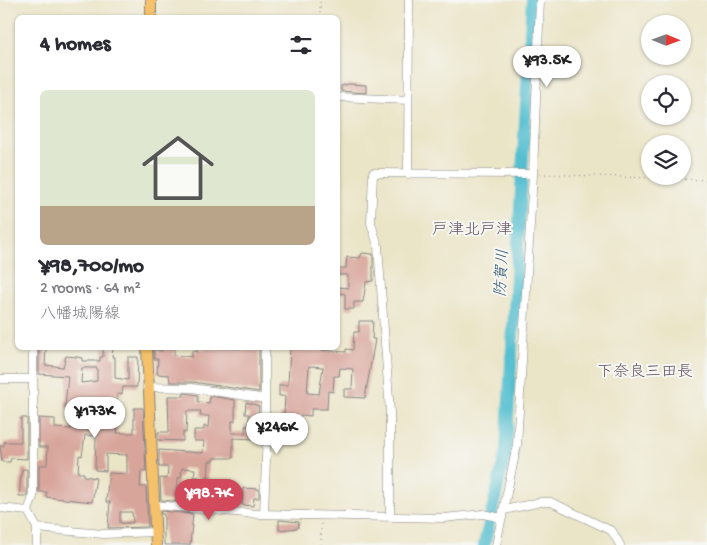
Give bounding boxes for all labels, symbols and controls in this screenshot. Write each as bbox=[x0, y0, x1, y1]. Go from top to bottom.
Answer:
north arrow bbox=[641, 15, 691, 65]
map controls bbox=[641, 15, 691, 185]
icon: filters bbox=[287, 31, 315, 59]
text: 4 homes bbox=[40, 33, 111, 58]
pin: ¥93.5K bbox=[506, 46, 588, 88]
text: ¥93.5K bbox=[524, 52, 570, 71]
button: locate bbox=[641, 75, 691, 125]
icon: home bbox=[133, 123, 223, 213]
button: layers bbox=[641, 135, 691, 185]
district label: 戸津北戸津 bbox=[432, 220, 512, 241]
water label: 防賀川 bbox=[492, 249, 514, 298]
text: ¥98,700/mo bbox=[40, 255, 144, 280]
text: 2 rooms · 64 m² bbox=[40, 280, 141, 299]
text: 八幡城陽線 bbox=[40, 306, 120, 325]
district label: 下奈良三田長 bbox=[597, 362, 693, 383]
pin: ¥173K bbox=[60, 396, 130, 439]
text: ¥173K bbox=[75, 403, 115, 422]
pin: ¥246K bbox=[242, 412, 312, 455]
text: ¥246K bbox=[257, 419, 297, 438]
pin: ¥98.7K bbox=[168, 478, 250, 521]
text: ¥98.7K bbox=[186, 485, 232, 504]

